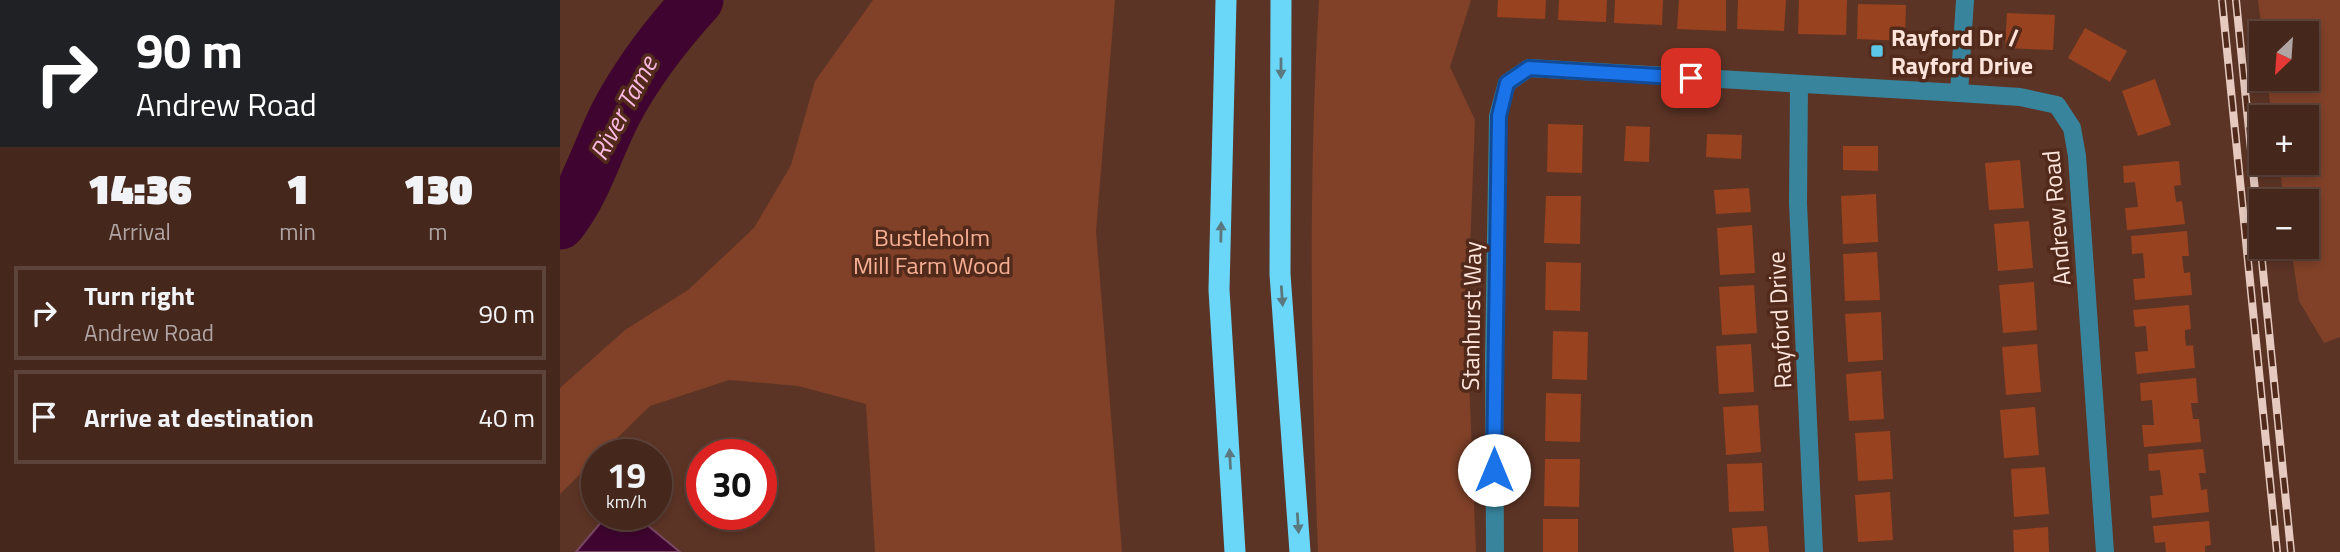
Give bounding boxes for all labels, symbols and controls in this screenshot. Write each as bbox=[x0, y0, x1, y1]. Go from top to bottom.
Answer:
text: 90 m bbox=[136, 12, 243, 87]
place label: Rayford Dr / Rayford Drive bbox=[1891, 19, 2033, 83]
north arrow bbox=[2249, 21, 2319, 91]
map controls bbox=[2249, 21, 2319, 259]
icon: right bbox=[21, 28, 112, 119]
marker: Rayford Dr / Rayford Drive bbox=[1869, 43, 1885, 59]
water label: River Tame bbox=[579, 47, 668, 167]
pin bbox=[1661, 48, 1721, 108]
one-way arrow bbox=[1275, 57, 1287, 79]
icon: arrive bbox=[1672, 59, 1710, 97]
text: Andrew Road bbox=[136, 80, 317, 128]
button: + bbox=[2249, 105, 2319, 175]
street label: Andrew Road bbox=[2032, 149, 2080, 287]
text: 14:36 bbox=[87, 156, 192, 220]
text: 1 bbox=[286, 156, 309, 220]
text: 130 bbox=[403, 156, 473, 220]
button: − bbox=[2249, 189, 2319, 259]
text: Arrival bbox=[108, 214, 171, 249]
text: min bbox=[279, 214, 316, 249]
text: m bbox=[428, 214, 448, 249]
park label: Bustleholm Mill Farm Wood bbox=[853, 219, 1011, 283]
one-way arrow bbox=[1215, 221, 1226, 243]
street label: Stanhurst Way bbox=[1452, 241, 1490, 391]
street label: Rayford Drive bbox=[1757, 251, 1801, 389]
text: Turn right bbox=[84, 276, 195, 315]
one-way arrow bbox=[1276, 285, 1287, 307]
icon: right bbox=[25, 294, 63, 332]
text: 90 m bbox=[478, 294, 535, 333]
text: Andrew Road bbox=[84, 315, 214, 350]
icon: arrive bbox=[25, 398, 63, 436]
text: Arrive at destination bbox=[84, 398, 314, 437]
text: 40 m bbox=[478, 398, 535, 437]
position arrow bbox=[1457, 433, 1531, 507]
speed limit sign: 30 bbox=[686, 439, 777, 530]
text: 19 bbox=[607, 448, 646, 502]
one-way arrow bbox=[1224, 448, 1235, 470]
text: km/h bbox=[606, 488, 647, 515]
one-way arrow bbox=[1293, 512, 1304, 534]

